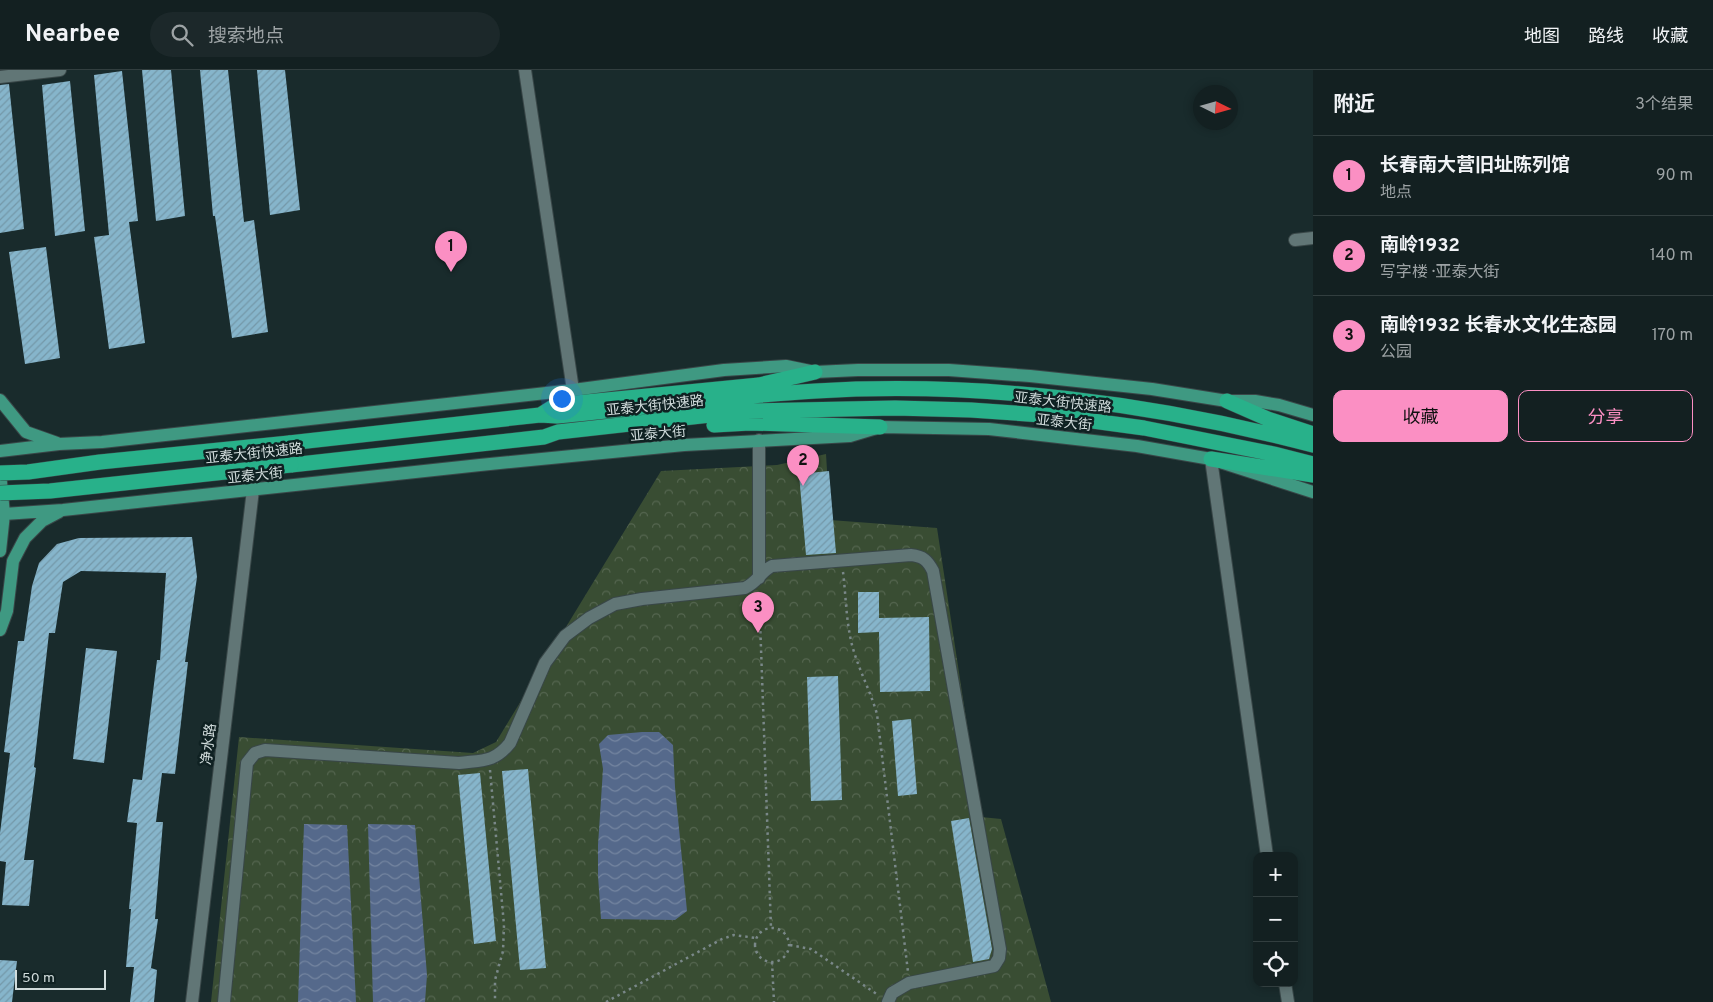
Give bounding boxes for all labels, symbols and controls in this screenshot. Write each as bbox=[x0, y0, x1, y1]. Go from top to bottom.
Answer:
search box bbox=[150, 12, 500, 57]
text: Nearbee bbox=[25, 20, 120, 50]
icon: search bbox=[168, 21, 196, 49]
text: 搜索地点 bbox=[208, 25, 284, 49]
text: 地图 bbox=[1524, 26, 1560, 49]
text: 路线 bbox=[1588, 26, 1624, 49]
text: 收藏 bbox=[1652, 26, 1688, 49]
north arrow bbox=[1193, 85, 1238, 130]
text: 附近 bbox=[1333, 92, 1375, 119]
text: 3个结果 bbox=[1635, 95, 1693, 115]
text: 长春南大营旧址陈列馆 bbox=[1380, 154, 1570, 178]
text: 1 bbox=[1346, 166, 1352, 186]
text: 90 m bbox=[1656, 166, 1693, 186]
text: 地点 bbox=[1380, 183, 1412, 203]
pin: 1 bbox=[435, 231, 467, 272]
text: 南岭1932 bbox=[1380, 234, 1460, 258]
text: 2 bbox=[1344, 246, 1354, 266]
text: 140 m bbox=[1650, 246, 1693, 266]
text: 写字楼 · 亚泰大街 bbox=[1380, 263, 1500, 283]
text: 南岭1932 长春水文化生态园 bbox=[1380, 314, 1617, 338]
text: 3 bbox=[1344, 326, 1354, 346]
text: 170 m bbox=[1652, 326, 1693, 346]
text: 公园 bbox=[1380, 343, 1412, 363]
your location bbox=[549, 386, 575, 412]
street label: 亚泰大街快速路 bbox=[1013, 390, 1112, 417]
button: 收藏 bbox=[1333, 390, 1508, 442]
button: 分享 bbox=[1518, 390, 1693, 442]
street label: 亚泰大街快速路 bbox=[606, 393, 705, 420]
street label: 亚泰大街 bbox=[1035, 412, 1093, 435]
street label: 亚泰大街 bbox=[629, 424, 687, 445]
street label: 亚泰大街快速路 bbox=[205, 441, 304, 468]
pin: 2 bbox=[787, 445, 819, 486]
street label: 亚泰大街 bbox=[226, 465, 284, 488]
pin: 3 bbox=[742, 592, 774, 633]
street label: 净水路 bbox=[198, 722, 220, 766]
map controls bbox=[1253, 852, 1298, 987]
button: + bbox=[1253, 852, 1298, 897]
button: − bbox=[1253, 897, 1298, 942]
button: locate bbox=[1253, 942, 1298, 987]
scale bar bbox=[15, 967, 106, 990]
text: 50 m bbox=[22, 970, 55, 987]

